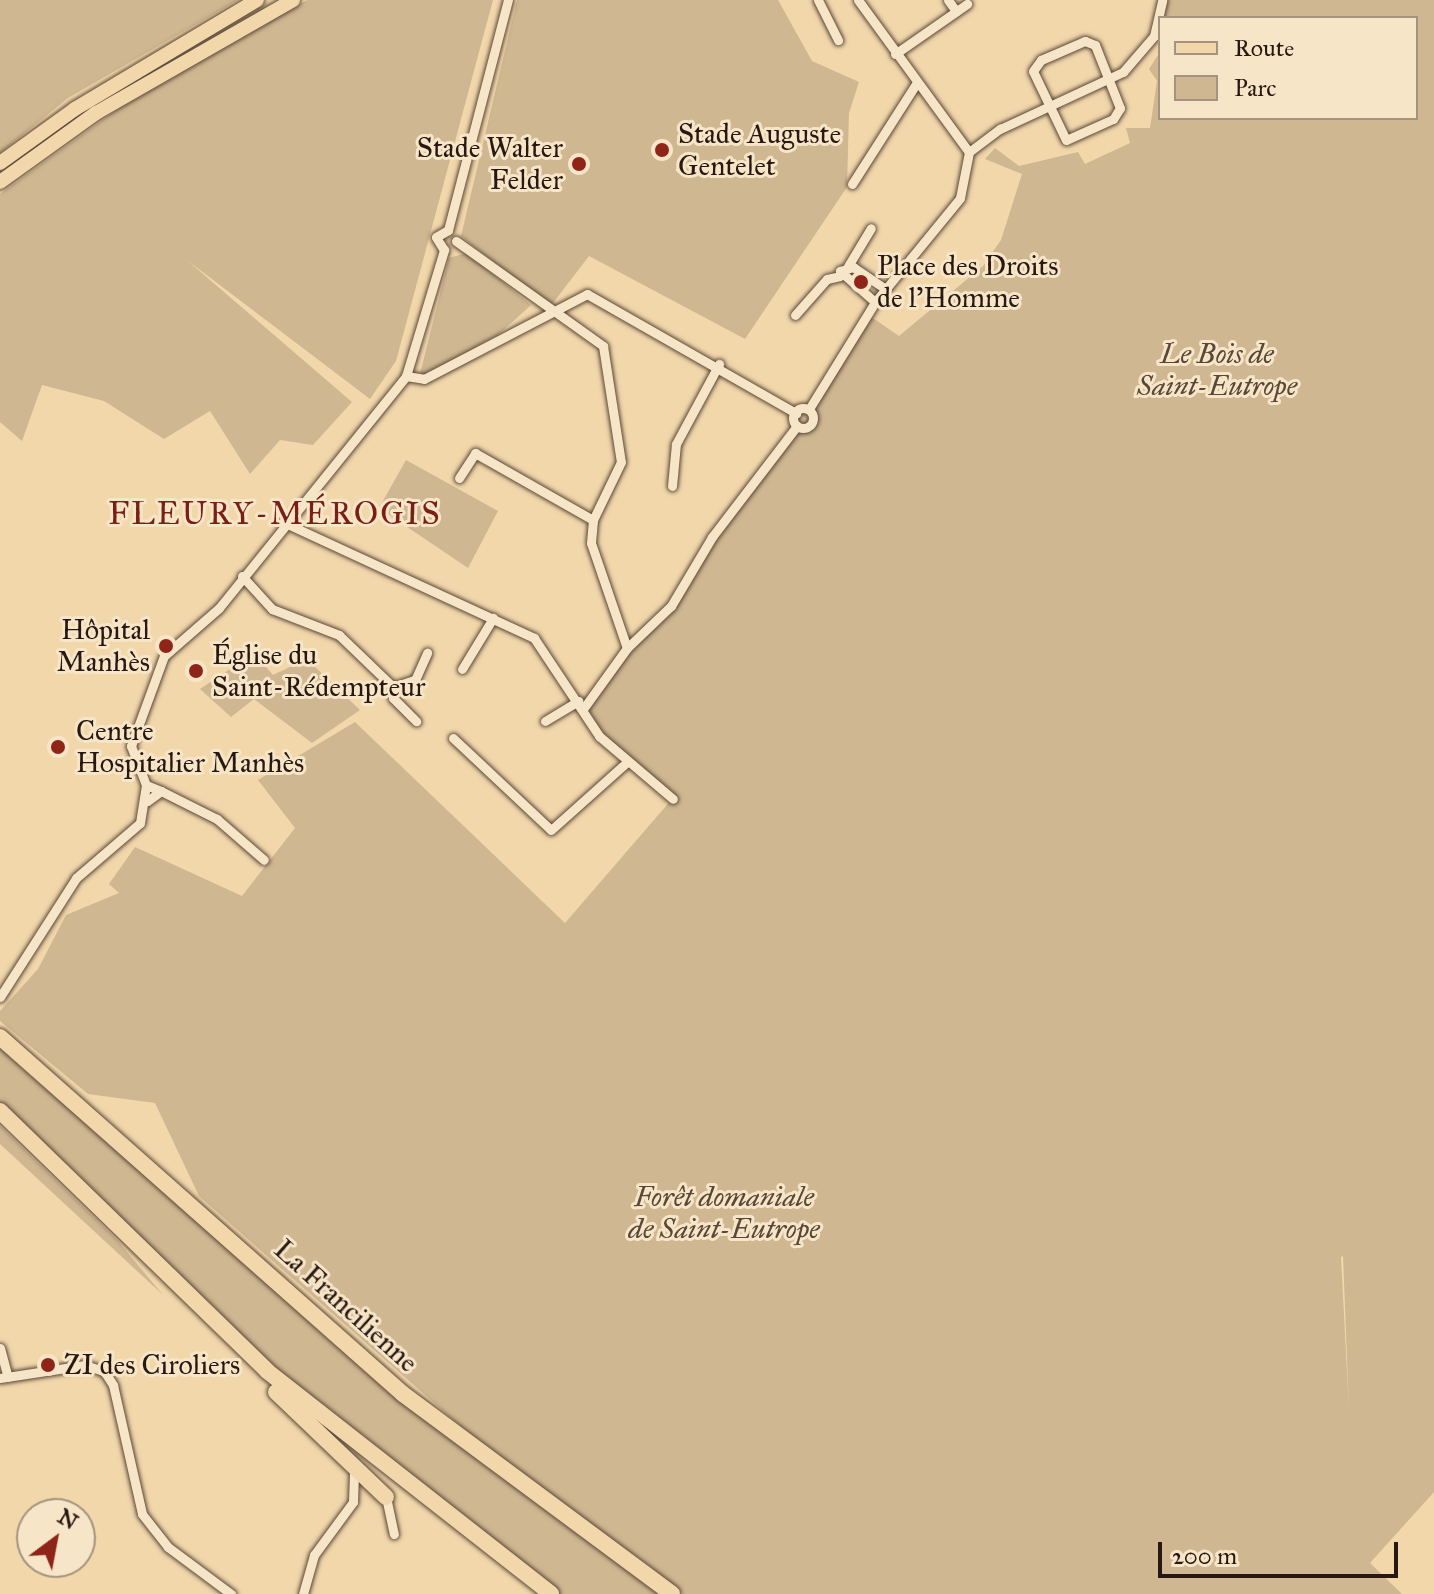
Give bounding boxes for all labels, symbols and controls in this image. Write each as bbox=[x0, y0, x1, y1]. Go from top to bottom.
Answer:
legend bbox=[1158, 16, 1418, 120]
text: Route bbox=[1234, 33, 1294, 63]
text: Parc bbox=[1234, 73, 1276, 103]
place label: Stade Auguste Gentelet bbox=[678, 117, 841, 183]
place label: Stade Walter Felder bbox=[417, 131, 563, 197]
marker: Stade Auguste Gentelet bbox=[653, 141, 671, 159]
marker: Stade Walter Felder bbox=[570, 155, 588, 173]
place label: Place des Droits de l'Homme bbox=[877, 249, 1058, 315]
marker: Place des Droits de l'Homme bbox=[852, 273, 870, 291]
park label: Le Bois de Saint-Eutrope bbox=[1137, 337, 1297, 403]
district label: FLEURY-MÉROGIS bbox=[108, 495, 442, 533]
place label: Hôpital Manhès bbox=[57, 613, 150, 679]
marker: Hôpital Manhès bbox=[157, 637, 175, 655]
place label: Église du Saint-Rédempteur bbox=[212, 638, 426, 704]
marker: Église du Saint-Rédempteur bbox=[187, 662, 205, 680]
place label: Centre Hospitalier Manhès bbox=[76, 714, 304, 780]
marker: Centre Hospitalier Manhès bbox=[47, 736, 69, 758]
park label: Forêt domaniale de Saint-Eutrope bbox=[628, 1180, 820, 1246]
street label: La Francilienne bbox=[267, 1233, 425, 1379]
place label: ZI des Ciroliers bbox=[64, 1348, 240, 1382]
marker: ZI des Ciroliers bbox=[39, 1356, 57, 1374]
north arrow bbox=[16, 1498, 96, 1578]
text: N bbox=[53, 1503, 83, 1535]
scale bar bbox=[1162, 1526, 1402, 1576]
text: 200 m bbox=[1172, 1541, 1237, 1571]

